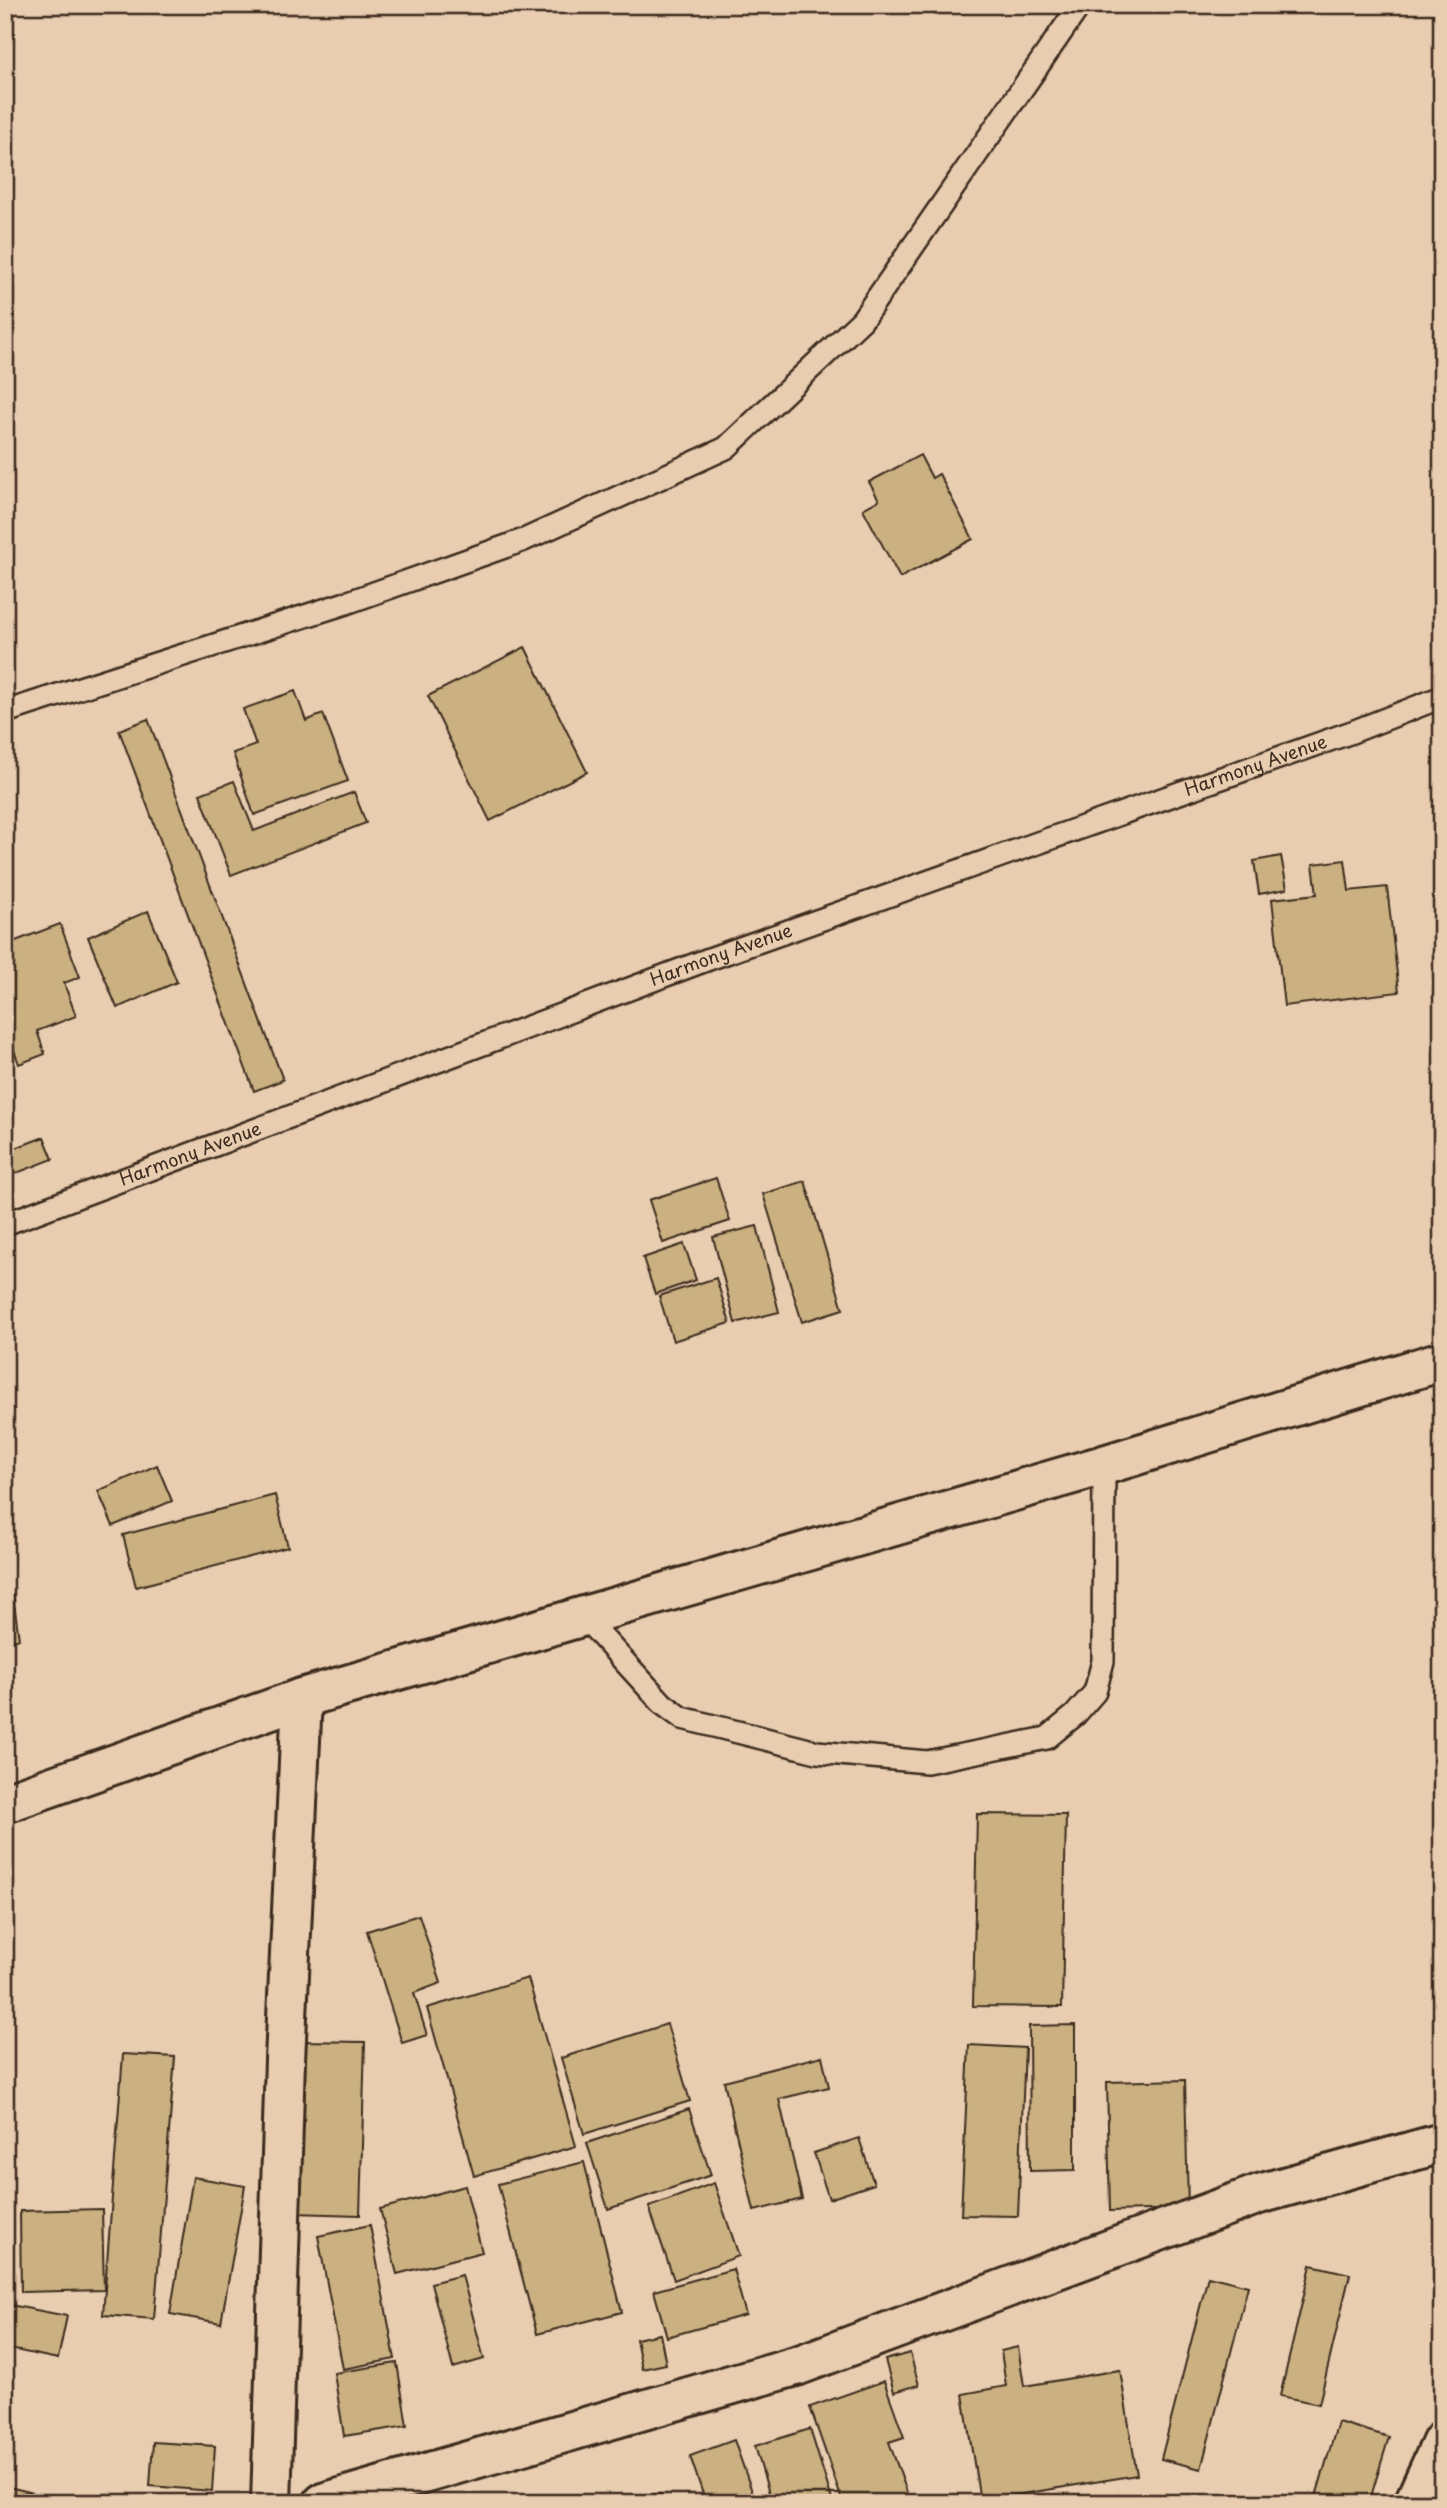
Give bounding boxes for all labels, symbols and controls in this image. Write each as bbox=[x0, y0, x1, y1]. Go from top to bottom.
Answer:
street label: Harmony Avenue bbox=[1180, 727, 1330, 802]
street label: Harmony Avenue bbox=[646, 916, 796, 992]
street label: Harmony Avenue bbox=[115, 1114, 265, 1192]

